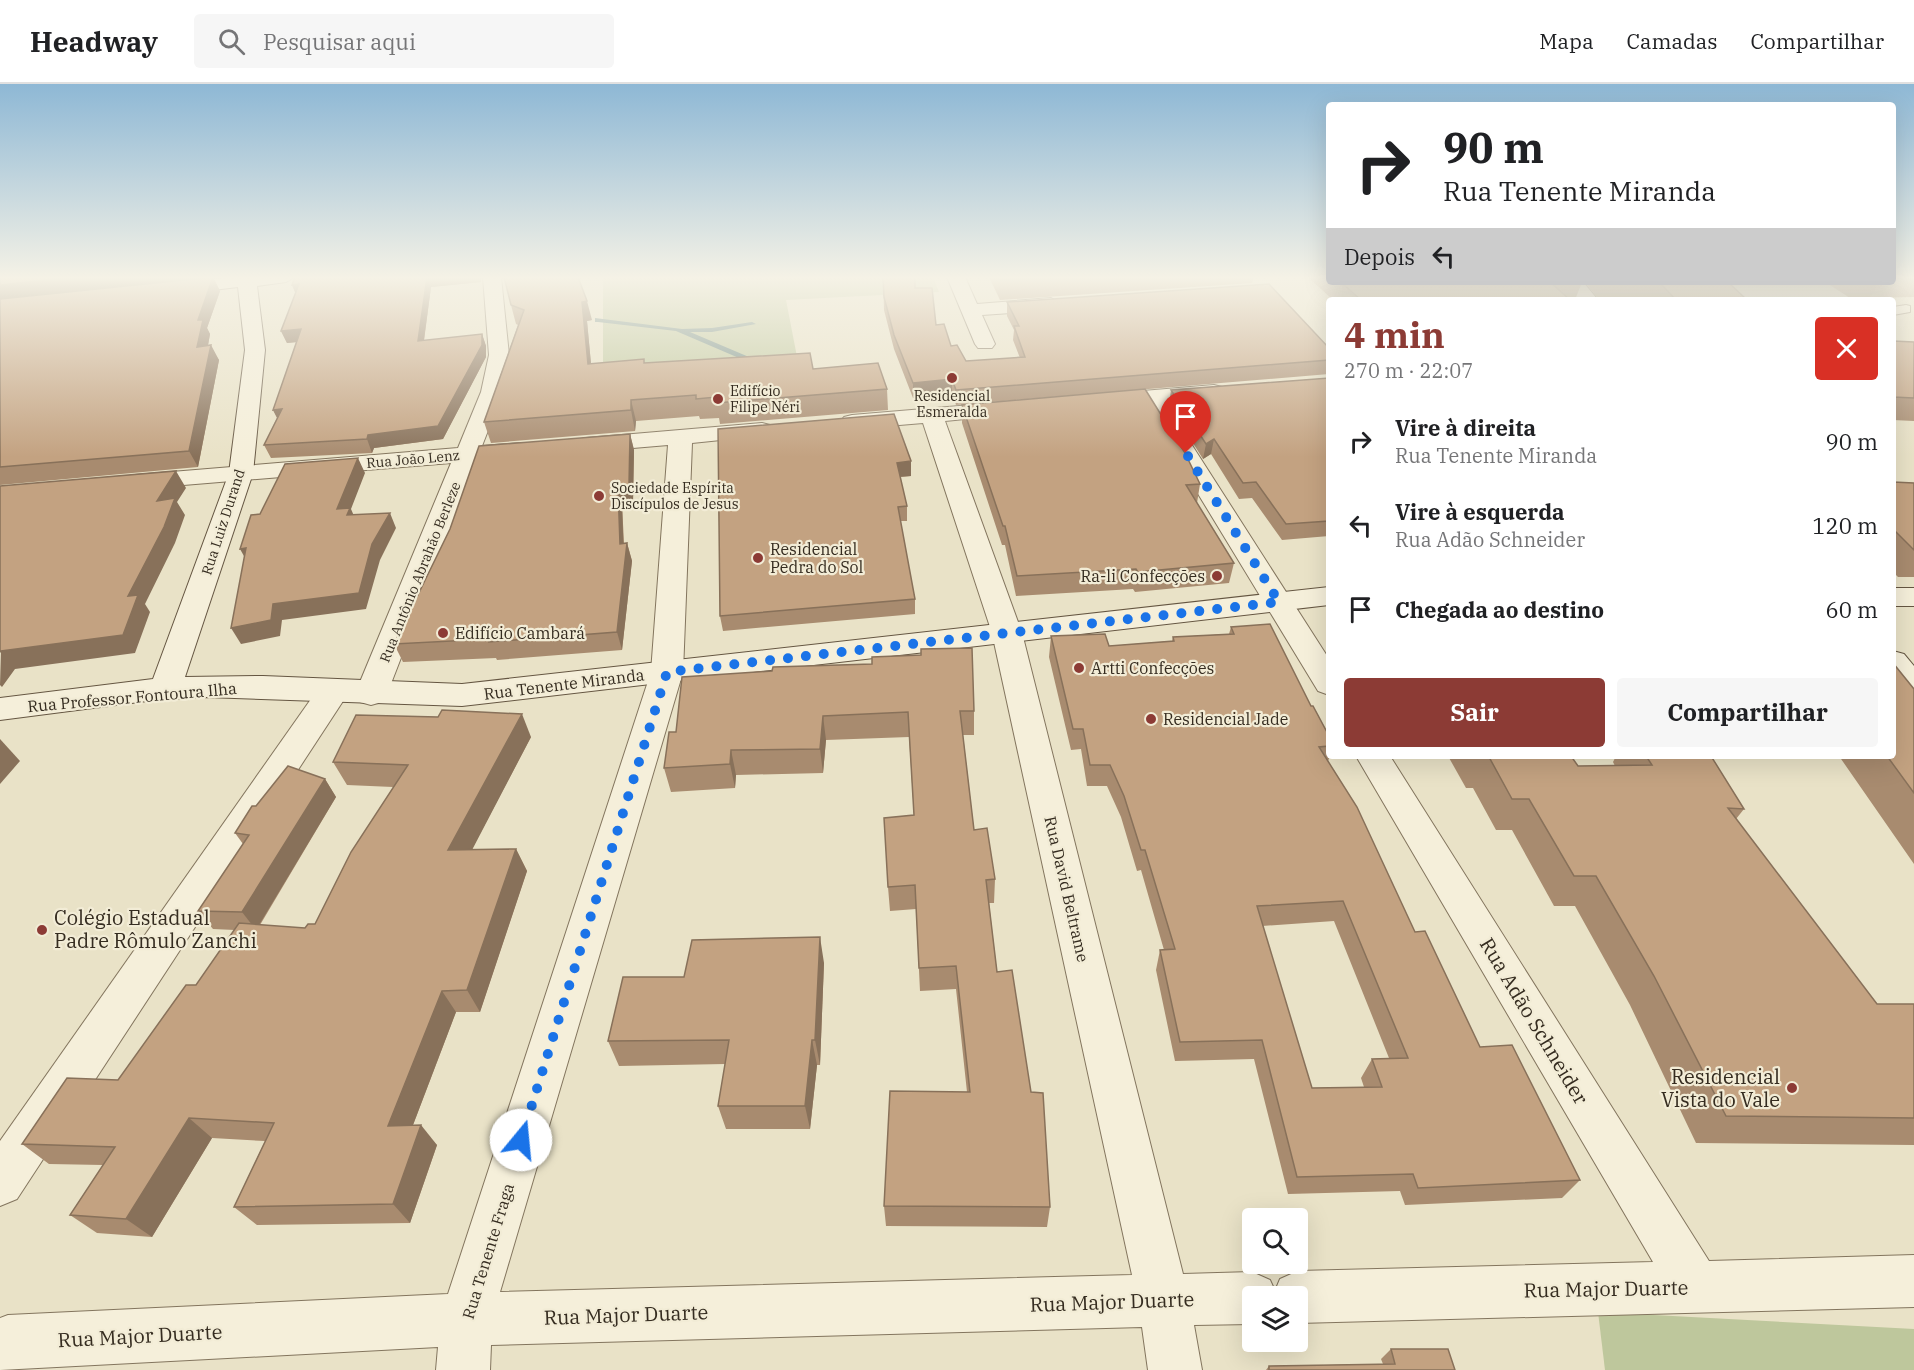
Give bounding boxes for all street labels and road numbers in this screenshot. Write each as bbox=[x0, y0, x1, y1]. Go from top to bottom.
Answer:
street label: Rua João Lenz bbox=[365, 446, 461, 472]
street label: Rua Luiz Durand bbox=[197, 466, 249, 577]
street label: Rua Antônio Abrahão Berleze bbox=[375, 479, 465, 665]
street label: Rua Tenente Miranda bbox=[482, 664, 646, 704]
street label: Rua Professor Fontoura Ilha bbox=[27, 678, 238, 716]
street label: Rua David Beltrame bbox=[1040, 814, 1094, 964]
street label: Rua Adão Schneider bbox=[1474, 932, 1595, 1109]
street label: Rua Tenente Fraga bbox=[458, 1180, 518, 1321]
street label: Rua Major Duarte bbox=[1523, 1274, 1689, 1303]
street label: Rua Major Duarte bbox=[1029, 1285, 1195, 1318]
street label: Rua Major Duarte bbox=[543, 1298, 709, 1331]
street label: Rua Major Duarte bbox=[57, 1318, 223, 1353]

